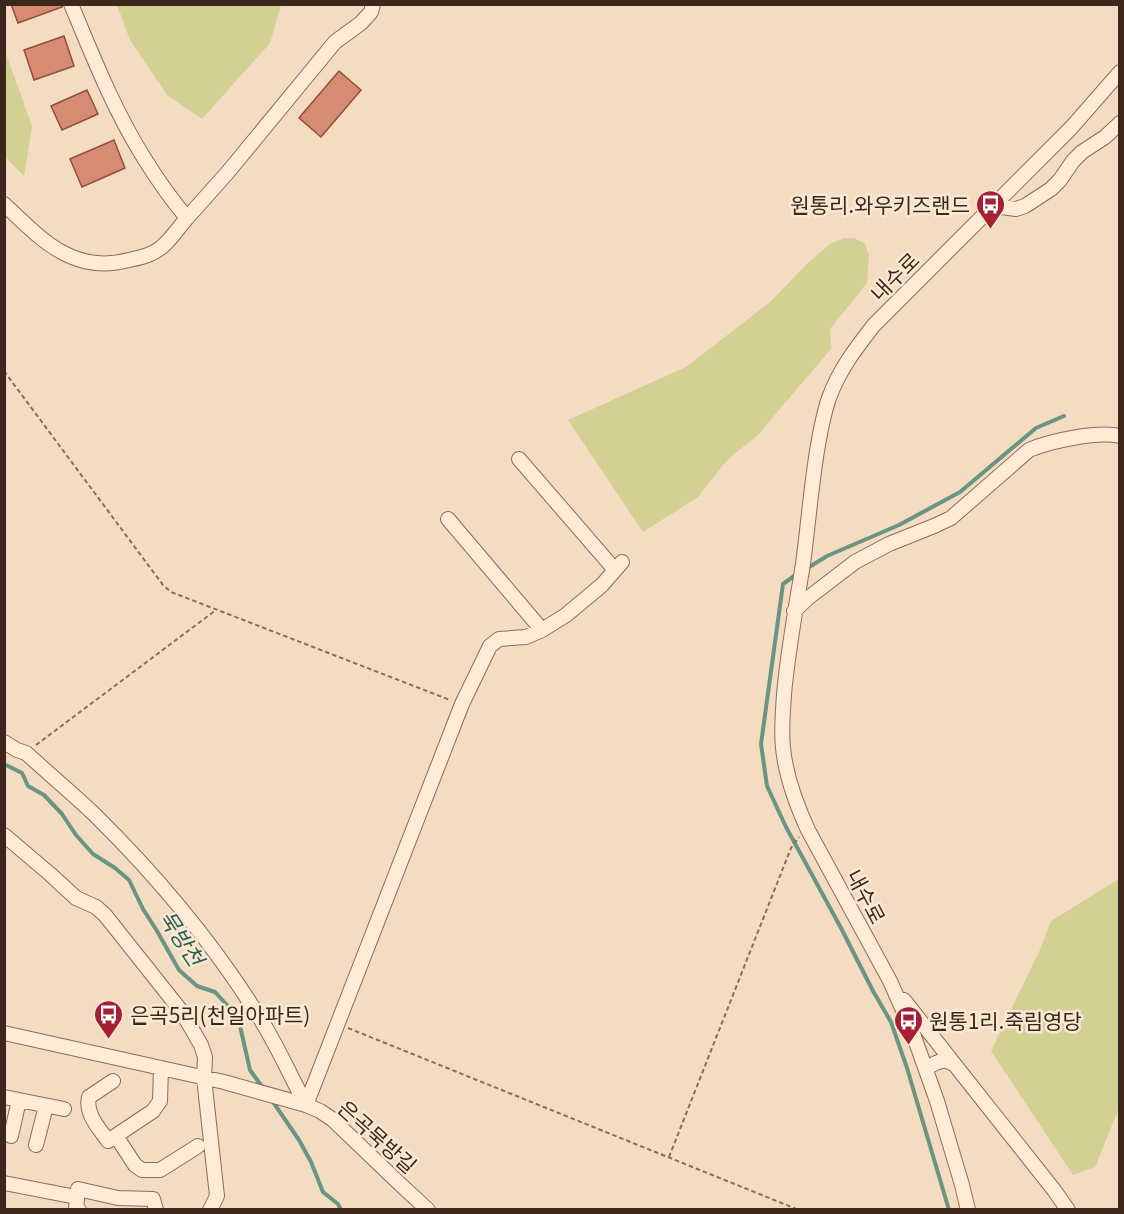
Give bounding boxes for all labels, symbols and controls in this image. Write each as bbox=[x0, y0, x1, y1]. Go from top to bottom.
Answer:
bus stop icon: 원통리.와우키즈랜드 bbox=[975, 188, 1007, 230]
place label: 원통리.와우키즈랜드 bbox=[790, 189, 970, 219]
street label: 내수로 bbox=[863, 245, 925, 307]
street label: 내수로 bbox=[840, 863, 894, 929]
water label: 묵방천 bbox=[153, 903, 214, 973]
bus stop icon: 은곡5리(천일아파트) bbox=[93, 998, 125, 1040]
place label: 은곡5리(천일아파트) bbox=[130, 999, 310, 1029]
bus stop icon: 원통1리.죽림영당 bbox=[892, 1004, 924, 1046]
place label: 원통1리.죽림영당 bbox=[929, 1005, 1082, 1035]
street label: 은곡묵방길 bbox=[332, 1093, 424, 1179]

